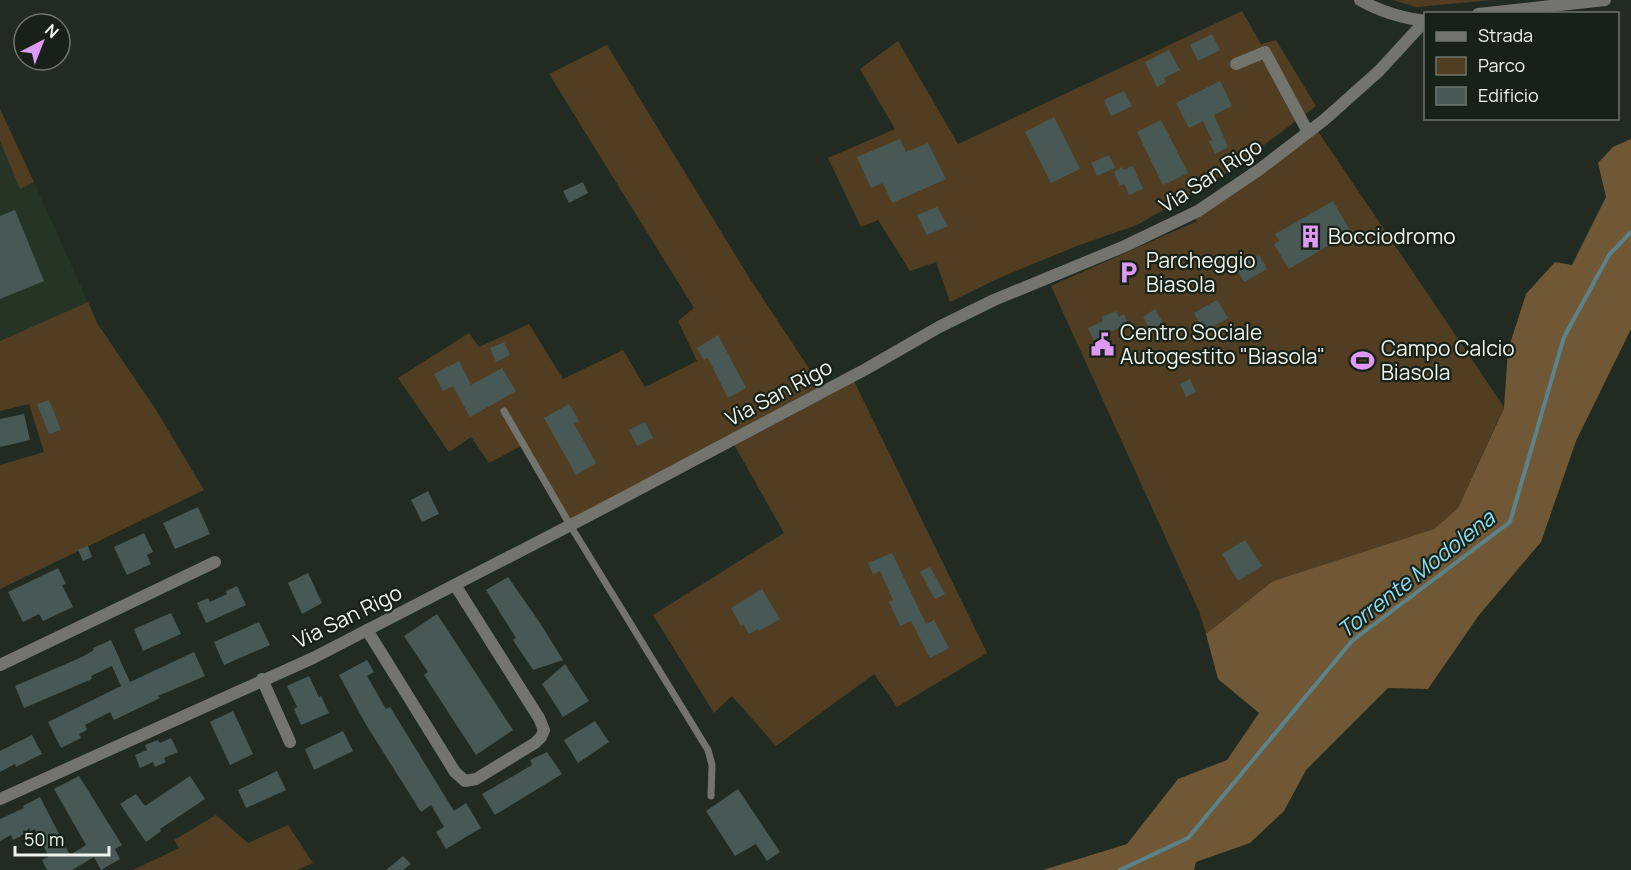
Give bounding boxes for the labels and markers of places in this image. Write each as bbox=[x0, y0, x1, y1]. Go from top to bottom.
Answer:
place label: Bocciodromo bbox=[1328, 222, 1456, 250]
building icon: Bocciodromo bbox=[1297, 224, 1323, 250]
place label: Parcheggio Biasola bbox=[1146, 246, 1256, 298]
parking icon: Parcheggio Biasola bbox=[1115, 260, 1141, 286]
place label: Centro Sociale Autogestito "Biasola" bbox=[1120, 318, 1325, 370]
public building icon: Centro Sociale Autogestito "Biasola" bbox=[1089, 332, 1115, 358]
place label: Campo Calcio Biasola bbox=[1381, 334, 1515, 386]
sports icon: Campo Calcio Biasola bbox=[1350, 348, 1376, 374]

